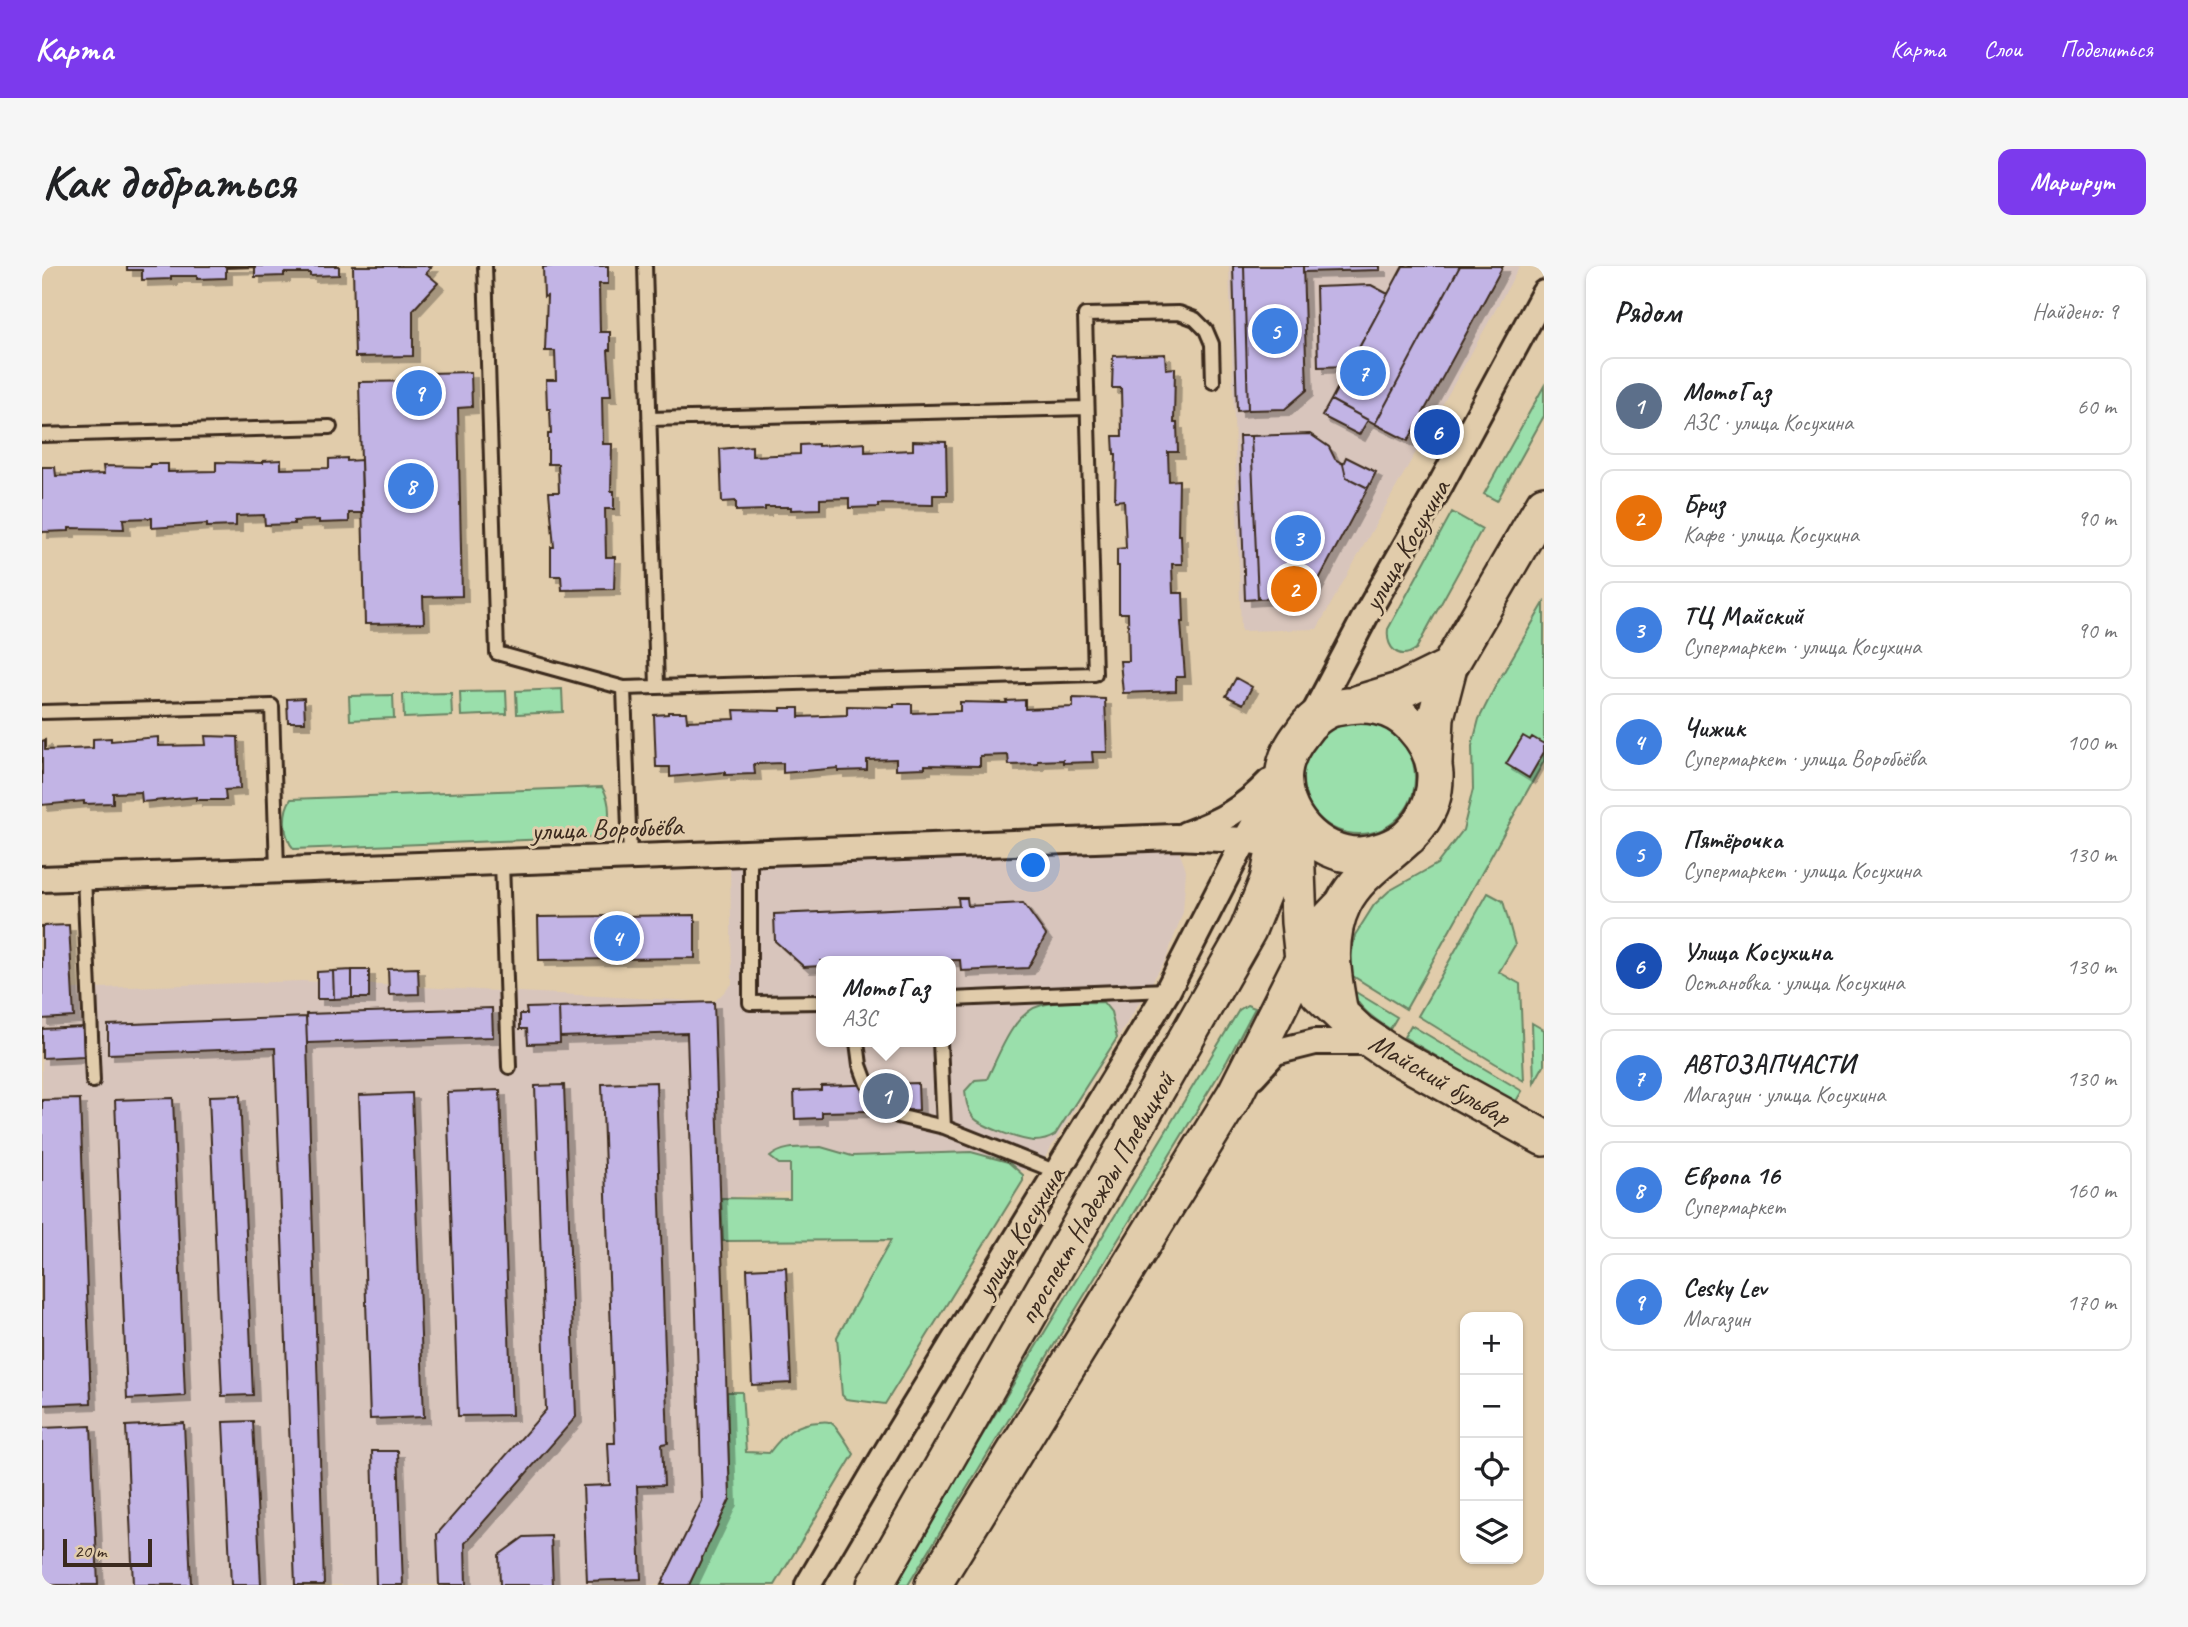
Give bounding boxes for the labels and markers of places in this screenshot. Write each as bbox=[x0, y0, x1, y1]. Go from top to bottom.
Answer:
pin: 5 bbox=[1252, 305, 1298, 357]
pin: 7 bbox=[1340, 347, 1386, 399]
pin: 9 bbox=[396, 367, 442, 419]
pin: 6 bbox=[1414, 406, 1460, 458]
pin: 8 bbox=[388, 460, 434, 512]
pin: 3 bbox=[1275, 512, 1321, 564]
pin: 2 bbox=[1271, 563, 1317, 615]
pin: 4 bbox=[594, 912, 640, 964]
pin: 1 bbox=[863, 1070, 909, 1122]

